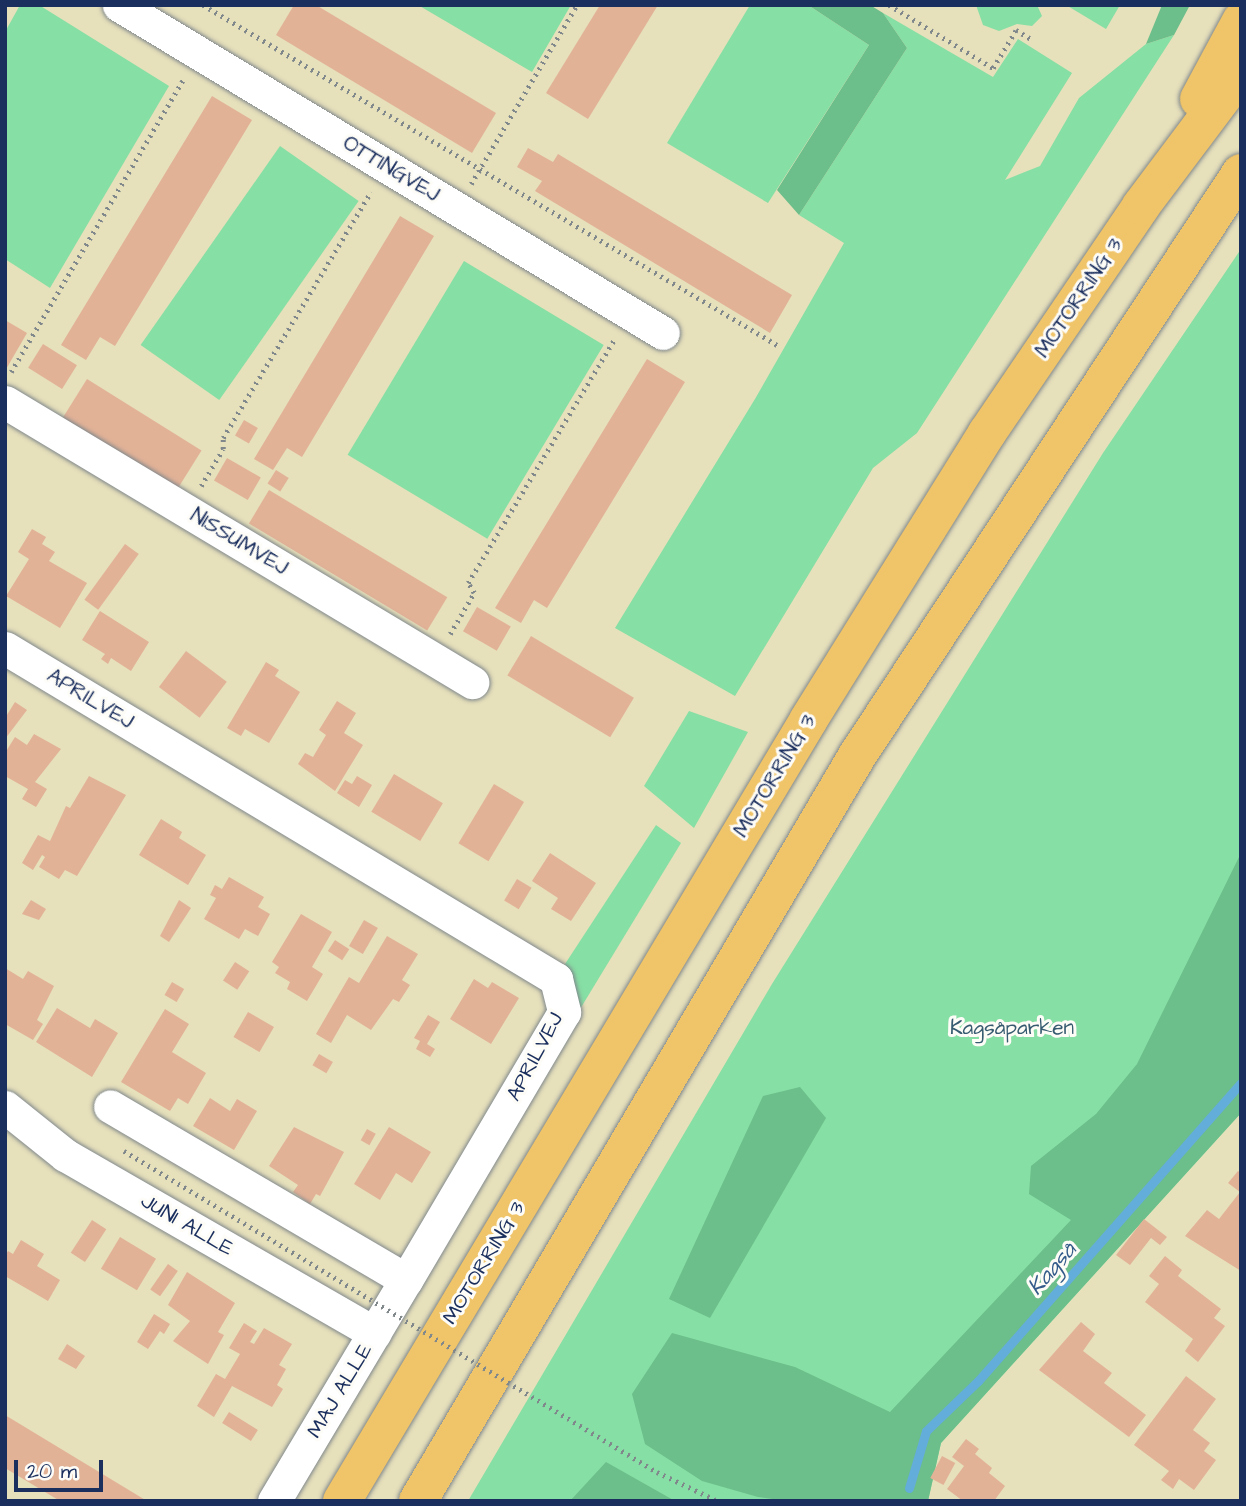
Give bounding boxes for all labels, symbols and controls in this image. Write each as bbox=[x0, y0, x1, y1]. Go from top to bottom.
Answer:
street label: OTTINGVEJ bbox=[338, 130, 444, 208]
street label: MOTORRING 3 bbox=[1030, 234, 1128, 362]
street label: NISSUMVEJ bbox=[186, 503, 292, 581]
street label: APRILVEJ bbox=[42, 663, 138, 735]
street label: MOTORRING 3 bbox=[729, 710, 821, 842]
street label: APRILVEJ bbox=[501, 1009, 569, 1105]
park label: Kagsåparken bbox=[950, 1015, 1074, 1041]
street label: JUNI ALLE bbox=[136, 1188, 238, 1262]
street label: MOTORRING 3 bbox=[438, 1197, 530, 1329]
water label: Kagså bbox=[1022, 1237, 1082, 1301]
street label: MAJ ALLE bbox=[302, 1339, 378, 1443]
scale bar bbox=[18, 1446, 107, 1490]
text: 20 m bbox=[27, 1457, 77, 1486]

